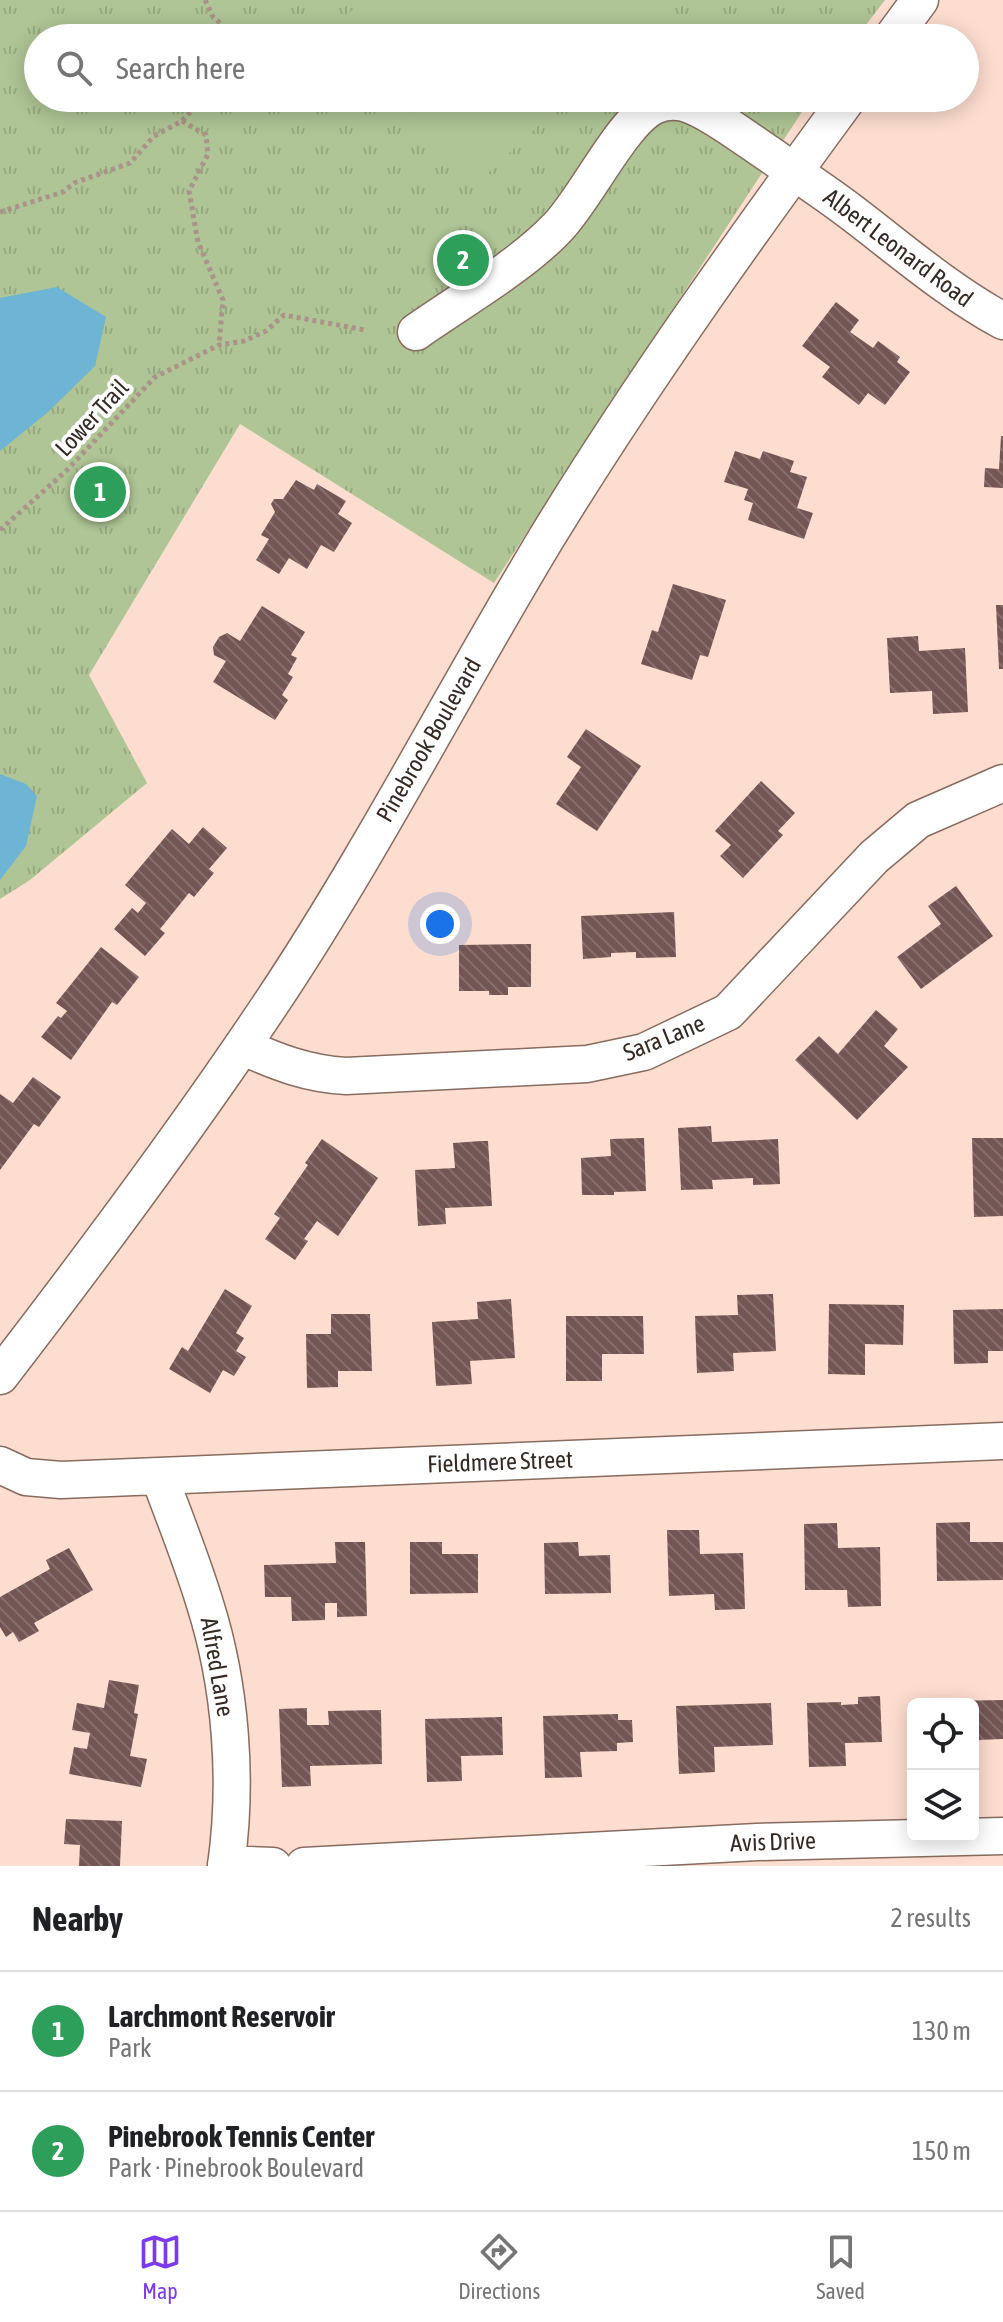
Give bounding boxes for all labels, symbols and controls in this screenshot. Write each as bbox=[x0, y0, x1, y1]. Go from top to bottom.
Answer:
search box bbox=[24, 24, 979, 112]
icon: search bbox=[52, 46, 96, 90]
text: Search here bbox=[116, 51, 245, 85]
street label: Albert Leonard Road bbox=[819, 183, 978, 312]
pin: 2 bbox=[437, 230, 489, 290]
street label: Lower Trail bbox=[50, 373, 134, 461]
pin: 1 bbox=[74, 462, 126, 522]
street label: Pinebrook Boulevard bbox=[371, 653, 486, 826]
your location bbox=[420, 904, 460, 944]
street label: Sara Lane bbox=[619, 1009, 708, 1066]
street label: Fieldmere Street bbox=[427, 1445, 573, 1478]
street label: Alfred Lane bbox=[195, 1615, 239, 1719]
map controls bbox=[907, 1698, 979, 1842]
button: locate bbox=[907, 1698, 979, 1770]
button: layers bbox=[907, 1770, 979, 1842]
street label: Avis Drive bbox=[730, 1827, 816, 1856]
text: Nearby bbox=[32, 1899, 123, 1938]
text: 2 results bbox=[890, 1903, 971, 1933]
text: Larchmont Reservoir bbox=[108, 1999, 335, 2033]
text: 1 bbox=[52, 2016, 64, 2046]
text: 130 m bbox=[912, 2016, 971, 2046]
text: Park bbox=[108, 2033, 151, 2063]
text: Pinebrook Tennis Center bbox=[108, 2119, 374, 2153]
text: 2 bbox=[52, 2136, 64, 2166]
text: 150 m bbox=[912, 2136, 971, 2166]
text: Park · Pinebrook Boulevard bbox=[108, 2153, 364, 2183]
tab: Map bbox=[138, 2230, 182, 2304]
tab: Directions bbox=[458, 2230, 540, 2304]
tab: Saved bbox=[816, 2230, 865, 2304]

